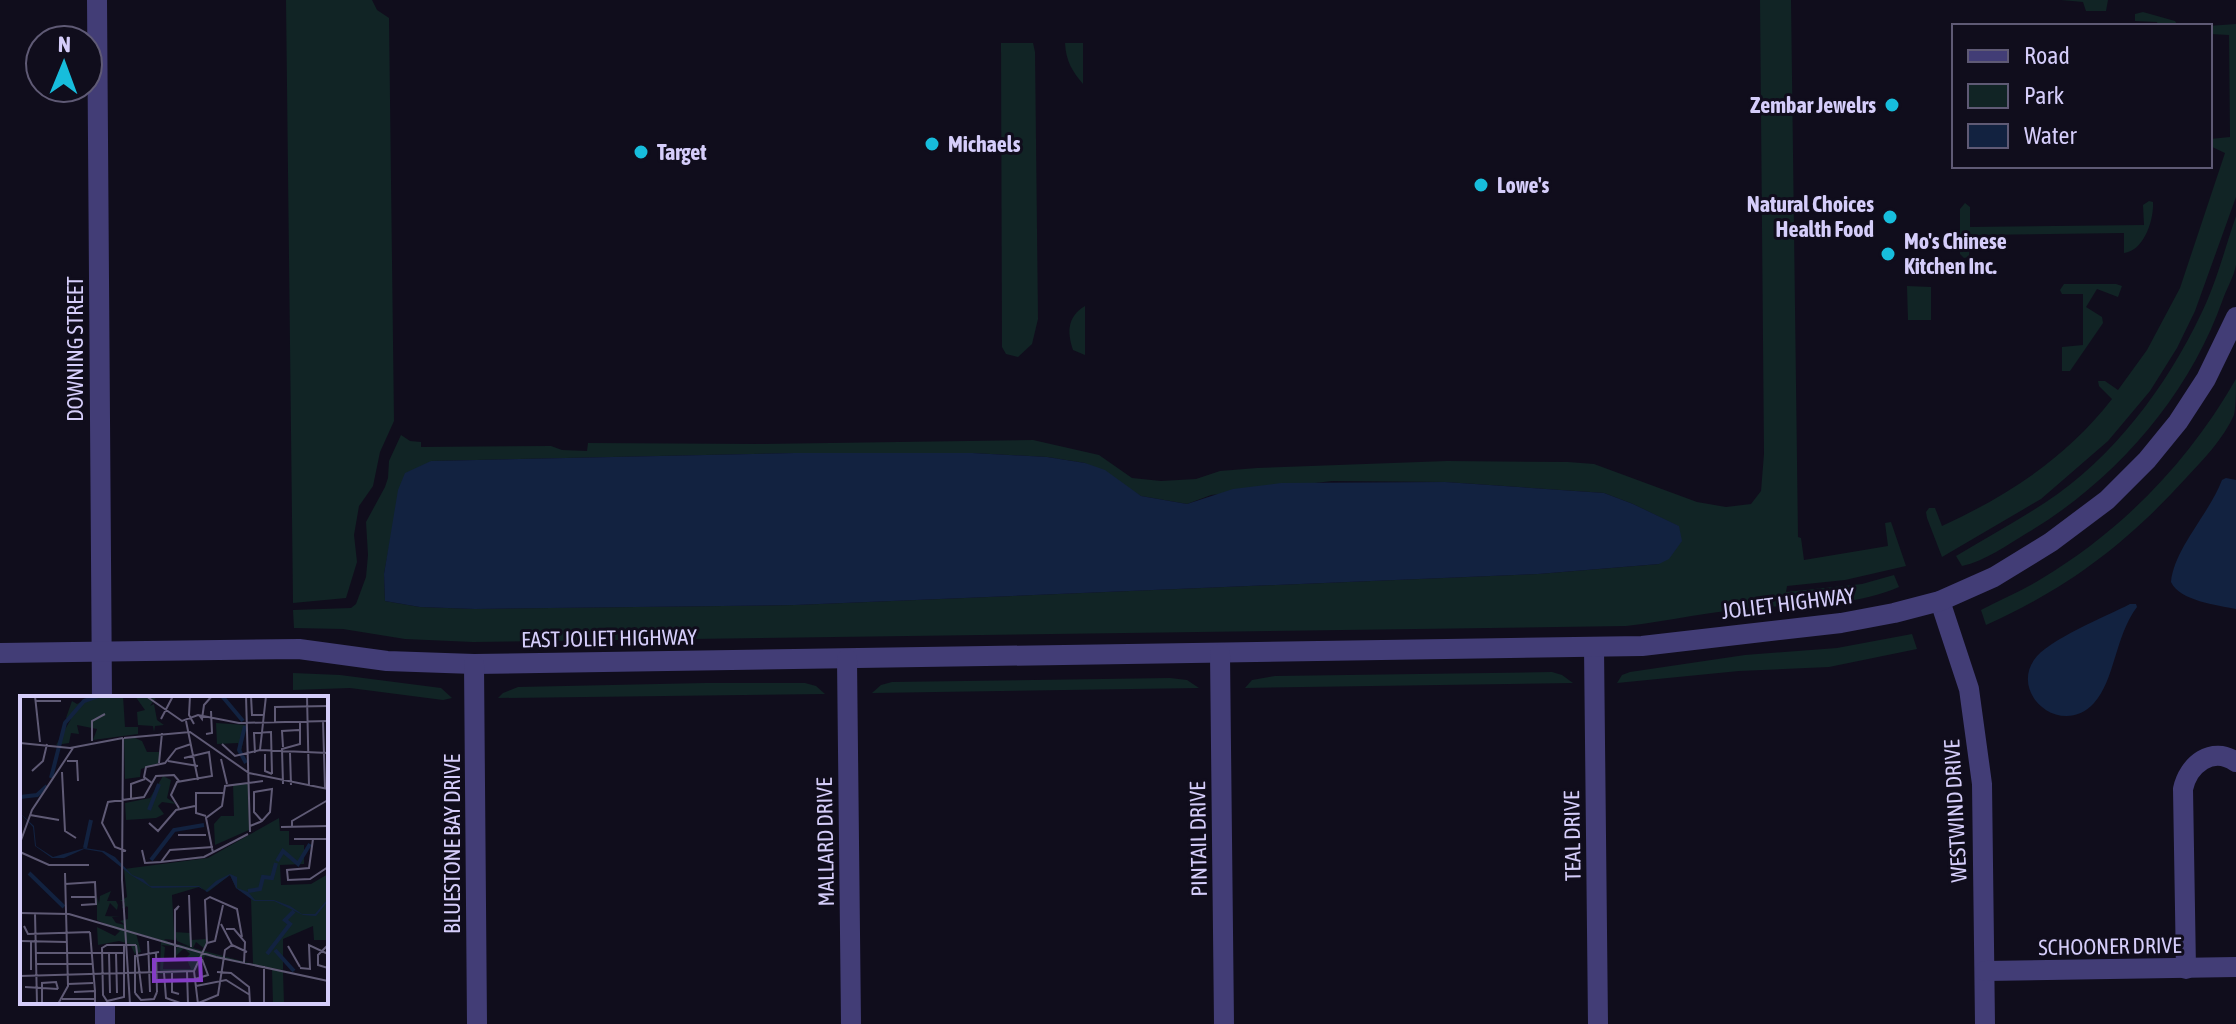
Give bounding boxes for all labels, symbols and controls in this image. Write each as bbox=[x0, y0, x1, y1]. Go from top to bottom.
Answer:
north arrow bbox=[24, 24, 104, 104]
legend bbox=[1952, 24, 2212, 168]
text: N bbox=[58, 31, 71, 57]
text: Road bbox=[2024, 42, 2070, 69]
text: Park bbox=[2024, 82, 2065, 109]
place label: Zembar Jewelrs bbox=[1750, 92, 1876, 118]
marker: Zembar Jewelrs bbox=[1883, 96, 1901, 114]
text: Water bbox=[2024, 122, 2077, 149]
place label: Michaels bbox=[948, 131, 1021, 157]
marker: Michaels bbox=[923, 135, 941, 153]
place label: Target bbox=[657, 139, 707, 165]
marker: Target bbox=[632, 143, 650, 161]
place label: Lowe's bbox=[1497, 172, 1549, 198]
marker: Lowe's bbox=[1472, 176, 1490, 194]
place label: Natural Choices Health Food bbox=[1747, 191, 1874, 242]
marker: Natural Choices Health Food bbox=[1881, 208, 1899, 226]
place label: Mo's Chinese Kitchen Inc. bbox=[1904, 228, 2007, 279]
marker: Mo's Chinese Kitchen Inc. bbox=[1879, 245, 1897, 263]
street label: DOWNING STREET bbox=[62, 276, 88, 422]
street label: JOLIET HIGHWAY bbox=[1720, 582, 1856, 624]
street label: EAST JOLIET HIGHWAY bbox=[521, 623, 697, 653]
inset map bbox=[20, 696, 328, 1004]
street label: WESTWIND DRIVE bbox=[1938, 738, 1972, 883]
street label: BLUESTONE BAY DRIVE bbox=[439, 753, 465, 934]
street label: MALLARD DRIVE bbox=[811, 777, 839, 907]
street label: PINTAIL DRIVE bbox=[1184, 781, 1212, 897]
street label: TEAL DRIVE bbox=[1558, 790, 1586, 881]
street label: SCHOONER DRIVE bbox=[2038, 932, 2182, 960]

